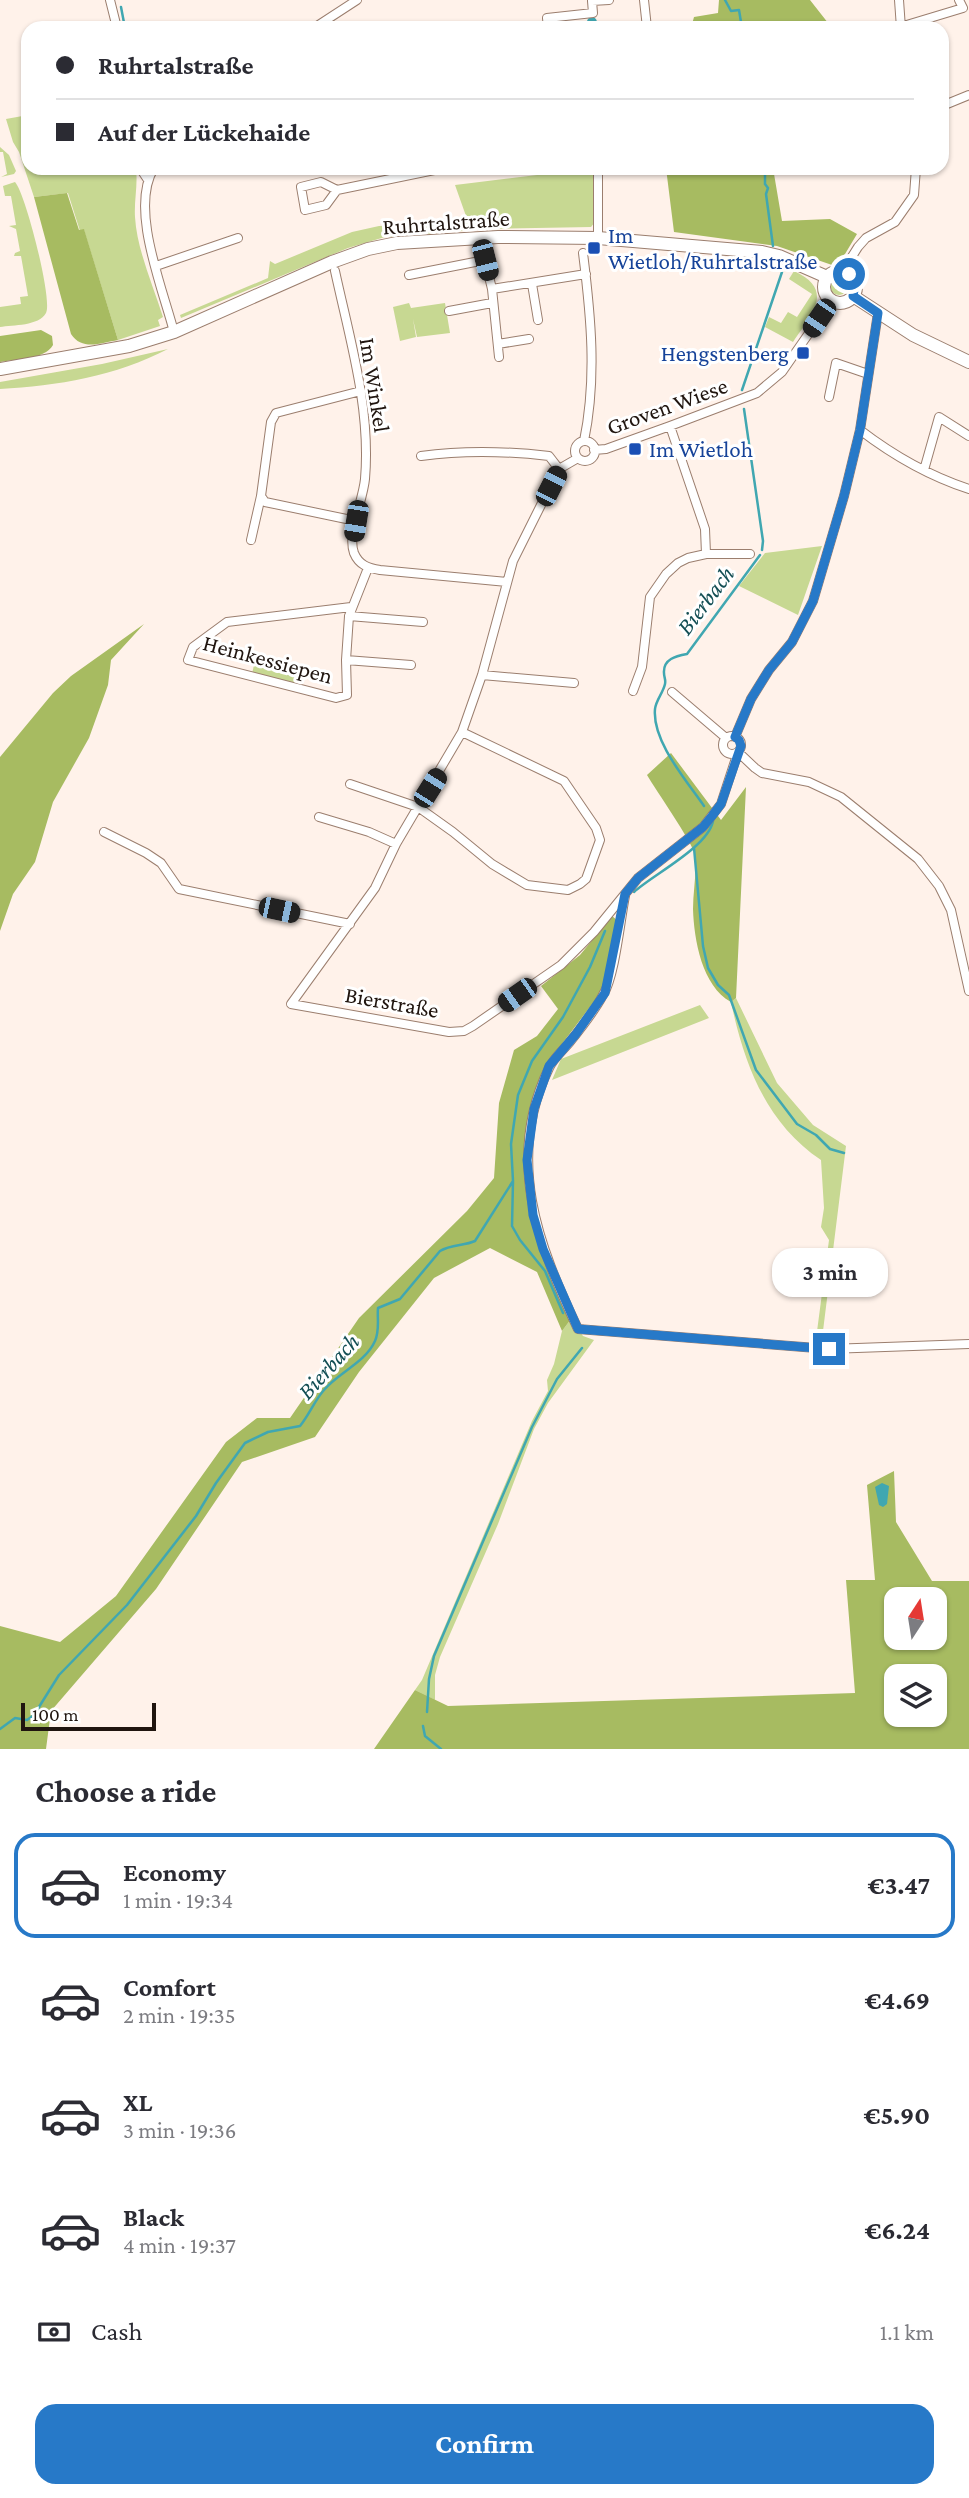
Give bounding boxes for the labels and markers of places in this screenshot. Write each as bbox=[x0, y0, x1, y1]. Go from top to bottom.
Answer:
place label: Im Wietloh/Ruhrtalstraße bbox=[608, 222, 817, 274]
marker: Im Wietloh/Ruhrtalstraße bbox=[586, 240, 602, 256]
place label: Hengstenberg bbox=[661, 340, 789, 366]
marker: Hengstenberg bbox=[795, 345, 811, 361]
place label: Im Wietloh bbox=[649, 436, 753, 462]
marker: Im Wietloh bbox=[627, 441, 643, 457]

